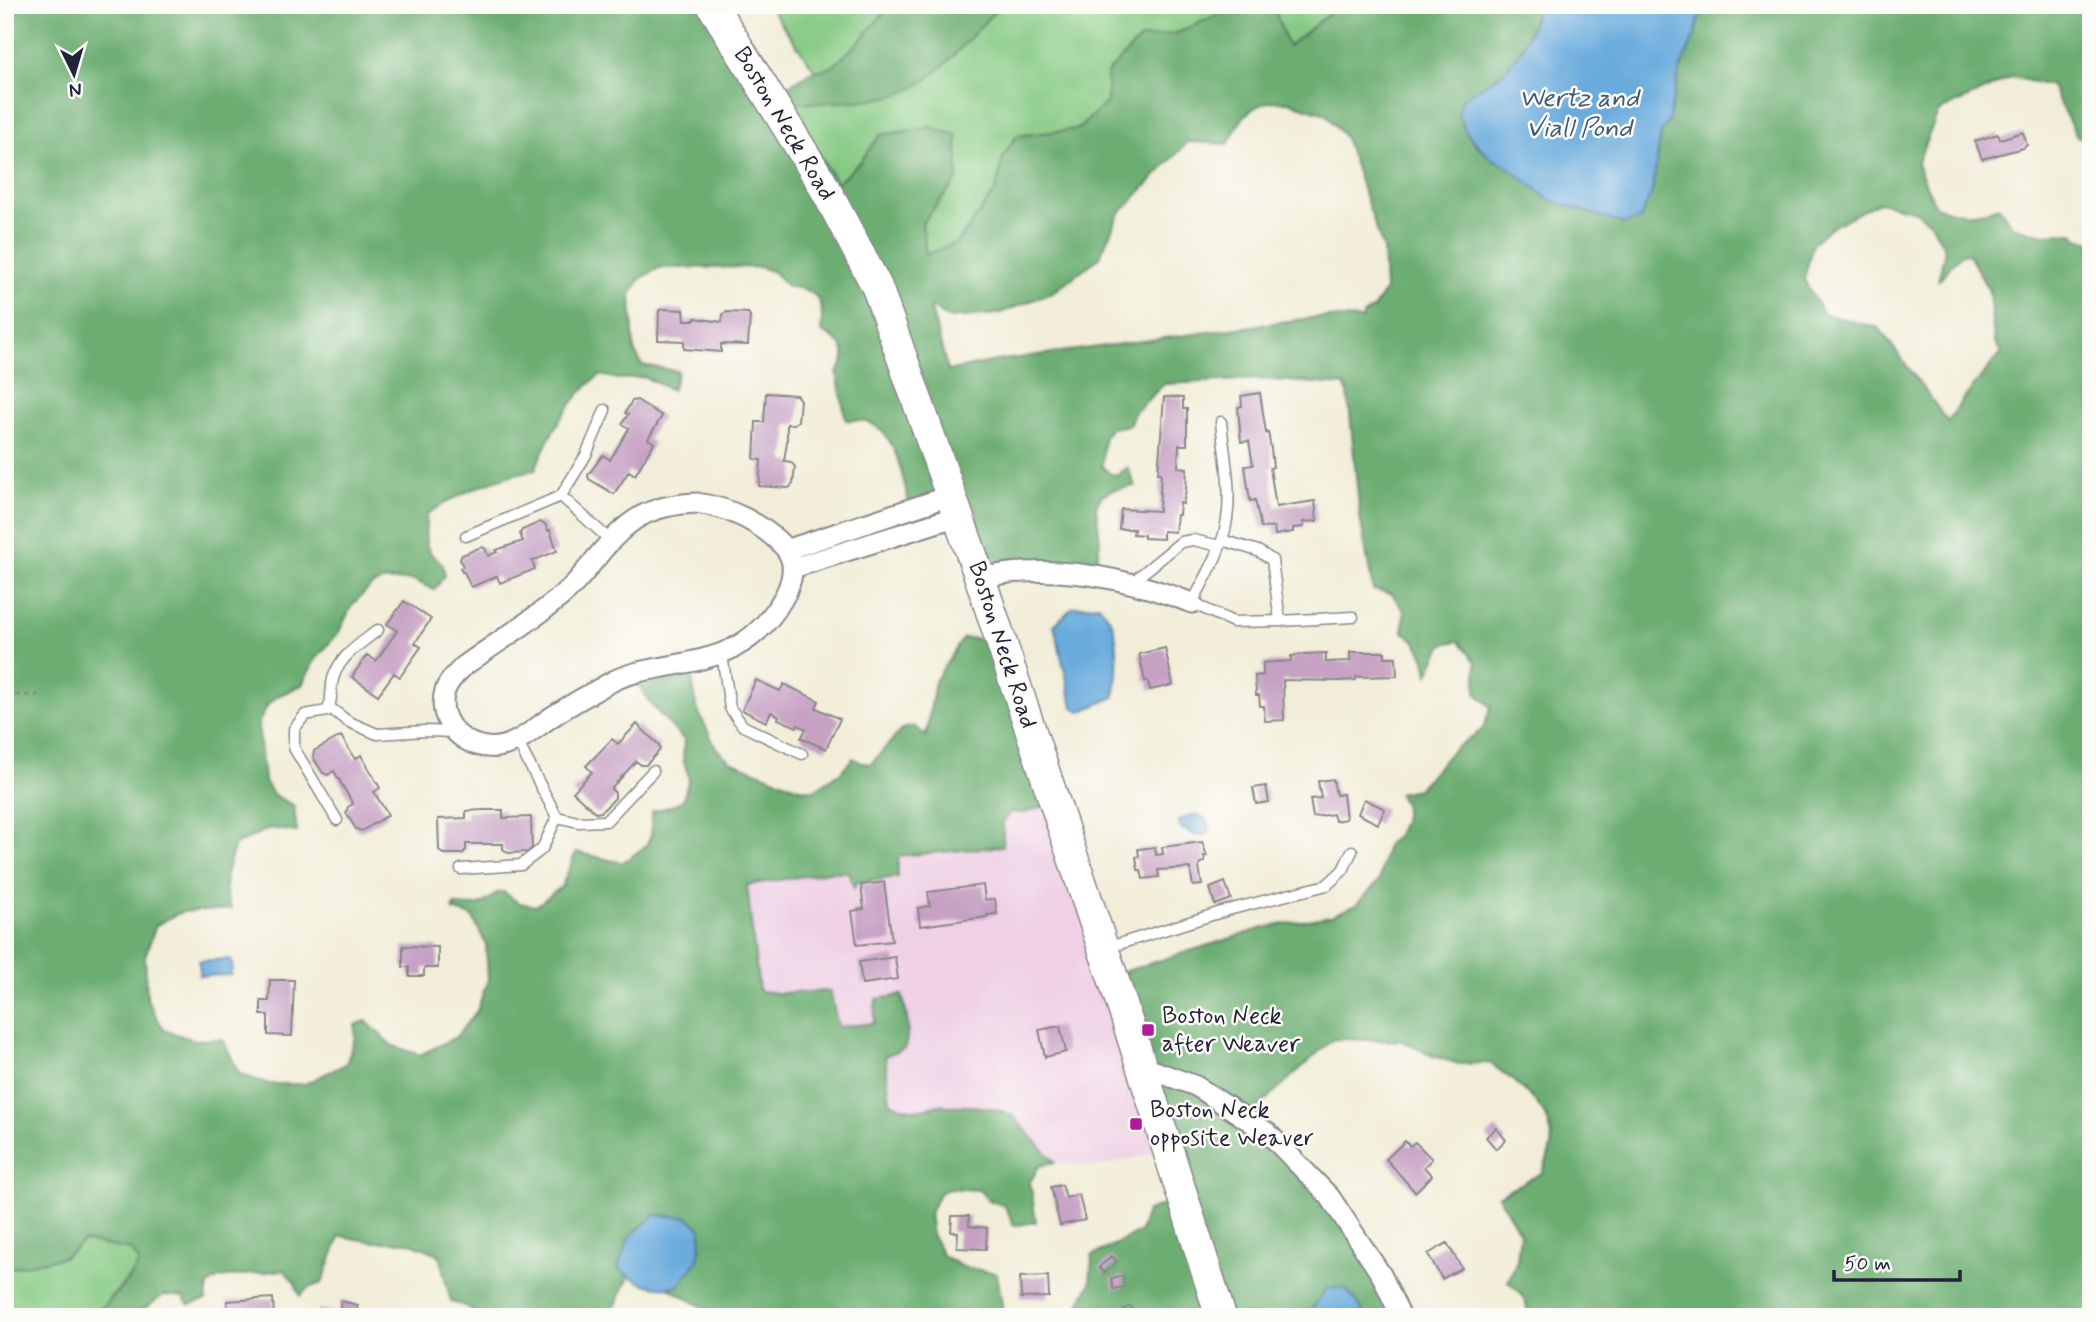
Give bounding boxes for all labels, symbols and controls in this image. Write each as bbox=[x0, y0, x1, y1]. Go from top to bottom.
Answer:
north arrow bbox=[38, 38, 108, 108]
street label: Boston Neck Road bbox=[726, 41, 842, 207]
text: N bbox=[68, 76, 83, 102]
water label: Wertz and Viall Pond bbox=[1519, 82, 1641, 146]
street label: Boston Neck Road bbox=[960, 557, 1044, 733]
place label: Boston Neck after Weaver bbox=[1162, 1001, 1301, 1060]
marker: Boston Neck after Weaver bbox=[1140, 1022, 1156, 1038]
place label: Boston Neck opposite Weaver bbox=[1150, 1095, 1314, 1154]
marker: Boston Neck opposite Weaver bbox=[1128, 1116, 1144, 1132]
scale bar bbox=[1834, 1238, 1960, 1282]
text: 50 m bbox=[1844, 1250, 1891, 1278]

